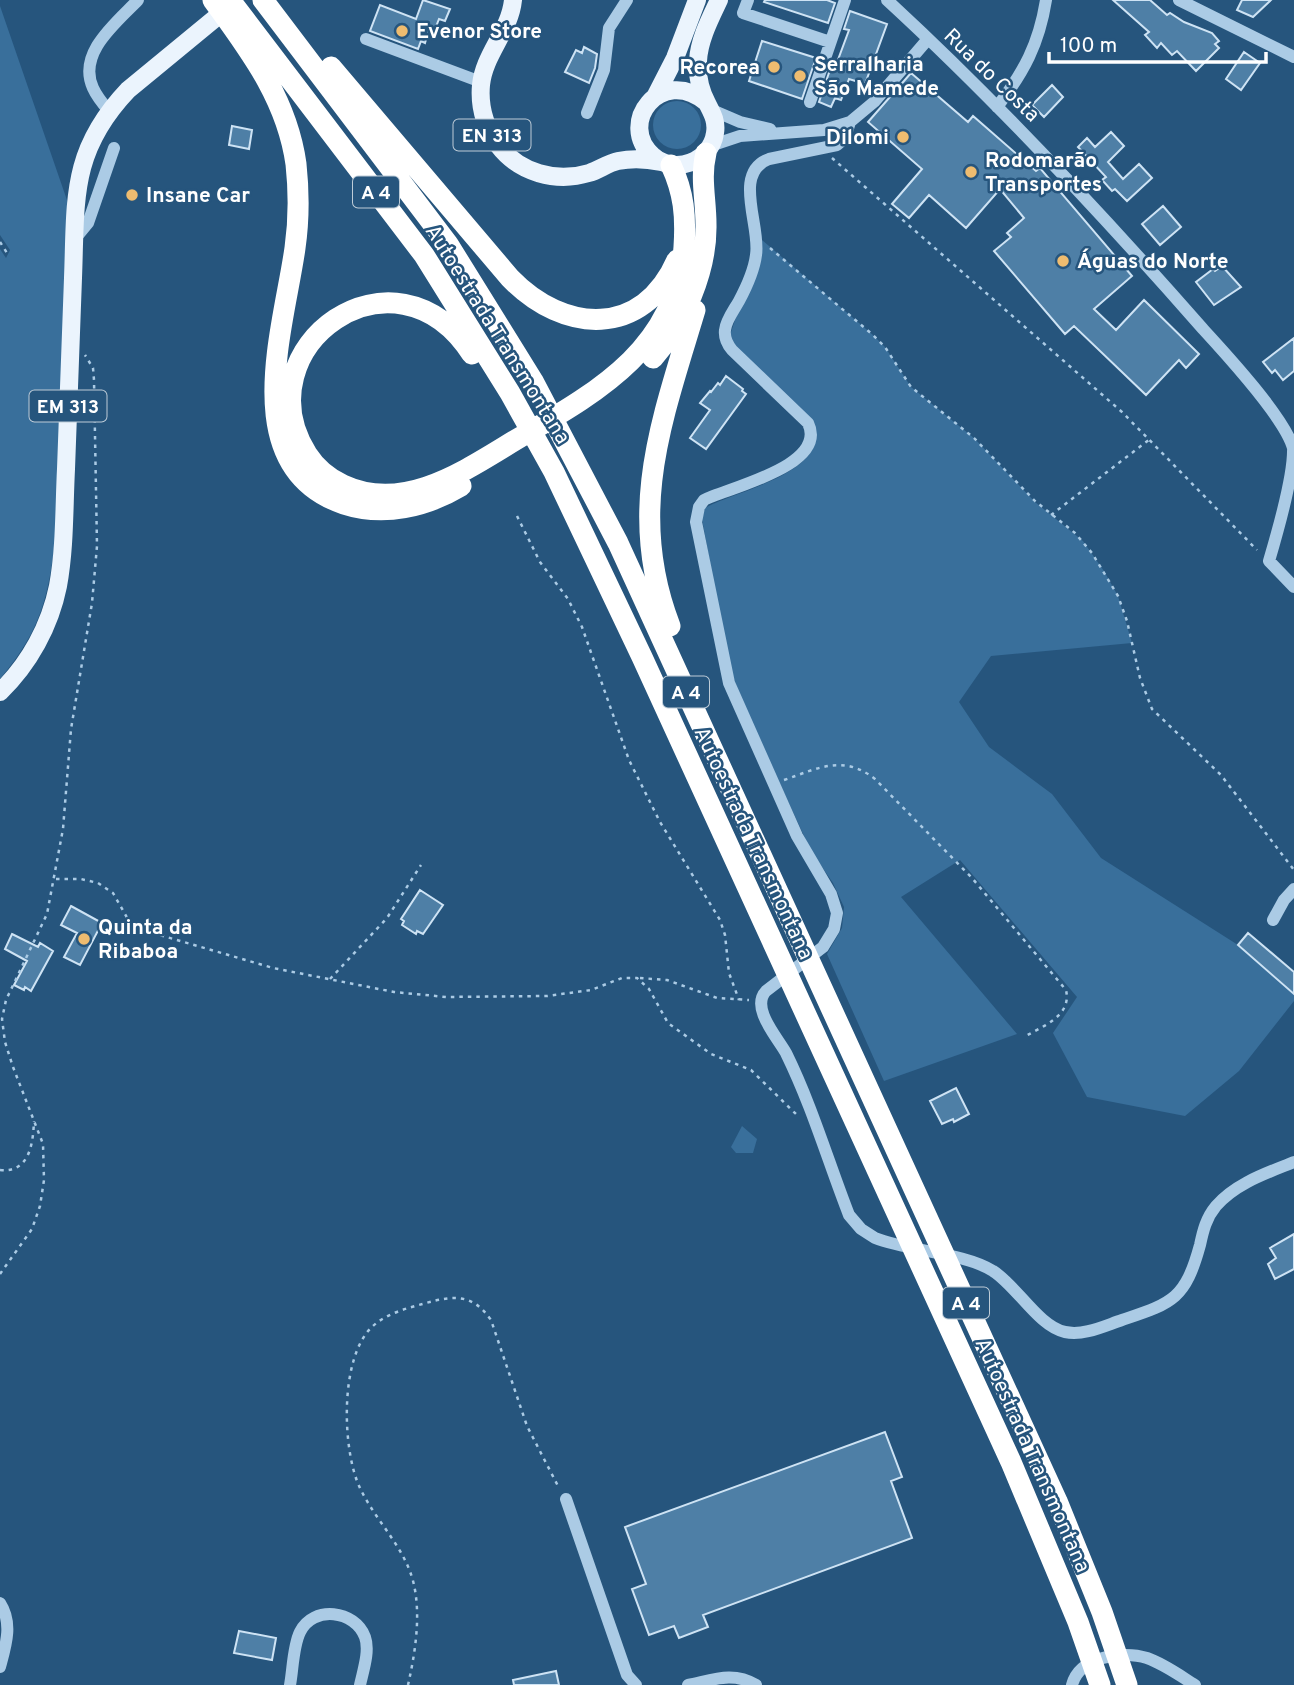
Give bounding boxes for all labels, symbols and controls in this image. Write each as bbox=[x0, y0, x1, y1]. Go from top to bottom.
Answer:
place label: Evenor Store bbox=[416, 19, 542, 46]
scale bar bbox=[1049, 21, 1266, 65]
marker: Evenor Store bbox=[394, 23, 410, 39]
street label: Rua do Costa bbox=[937, 23, 1045, 129]
text: 100 m bbox=[1060, 33, 1117, 60]
place label: Serralharia São Mamede bbox=[814, 52, 939, 103]
place label: Recorea bbox=[680, 55, 760, 82]
marker: Recorea bbox=[766, 59, 782, 75]
marker: Serralharia São Mamede bbox=[792, 68, 808, 84]
road number: EN 313 bbox=[454, 119, 530, 150]
place label: Dilomi bbox=[826, 125, 889, 152]
marker: Dilomi bbox=[895, 129, 911, 145]
place label: Rodomarão Transportes bbox=[985, 148, 1102, 199]
marker: Rodomarão Transportes bbox=[963, 164, 979, 180]
road number: A 4 bbox=[353, 176, 399, 208]
place label: Insane Car bbox=[146, 183, 250, 210]
marker: Insane Car bbox=[124, 187, 140, 203]
street label: Autoestrada Transmontana bbox=[418, 220, 575, 450]
place label: Águas do Norte bbox=[1077, 248, 1228, 276]
marker: Águas do Norte bbox=[1055, 253, 1071, 269]
road number: EM 313 bbox=[29, 390, 106, 422]
road number: A 4 bbox=[663, 677, 709, 708]
street label: Autoestrada Transmontana bbox=[687, 723, 819, 964]
place label: Quinta da Ribaboa bbox=[98, 915, 193, 966]
marker: Quinta da Ribaboa bbox=[76, 931, 92, 947]
road number: A 4 bbox=[943, 1288, 989, 1318]
street label: Autoestrada Transmontana bbox=[968, 1334, 1096, 1577]

